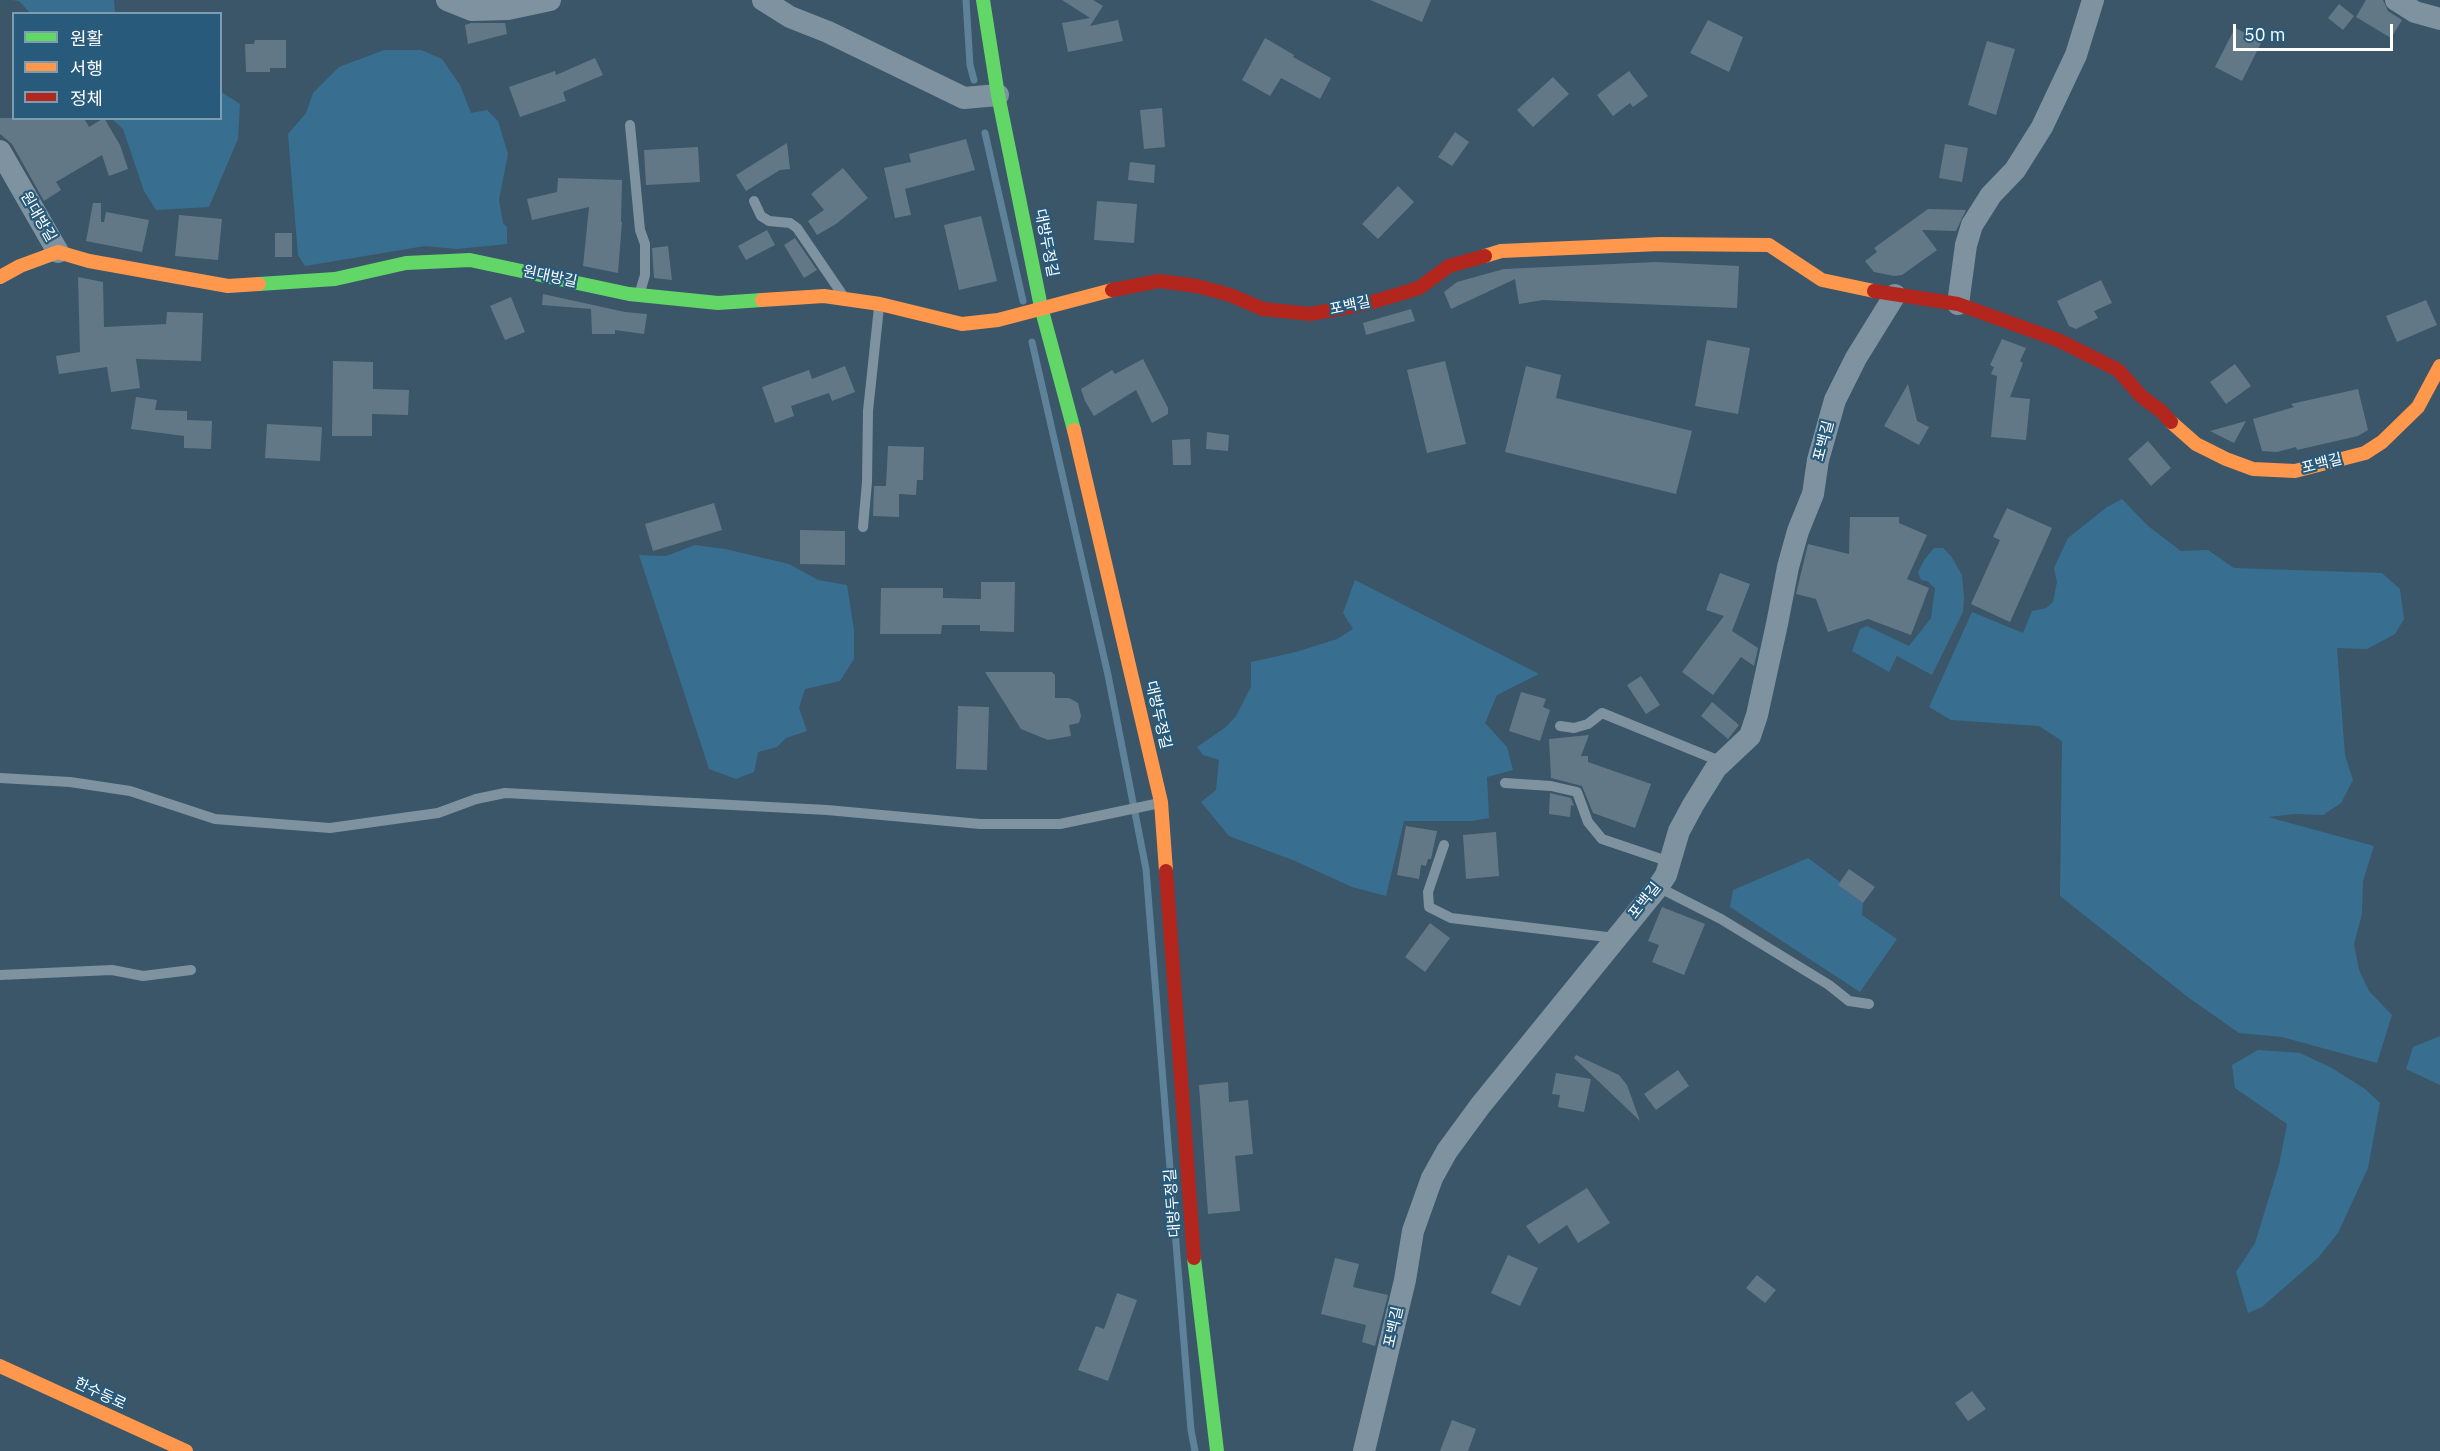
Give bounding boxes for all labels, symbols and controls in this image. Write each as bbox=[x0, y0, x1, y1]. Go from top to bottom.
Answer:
legend bbox=[12, 12, 222, 120]
scale bar bbox=[2236, 12, 2396, 50]
text: 50 m bbox=[2244, 23, 2286, 46]
text: 원활 bbox=[70, 27, 103, 50]
text: 서행 bbox=[70, 57, 103, 80]
text: 정체 bbox=[70, 87, 103, 110]
street label: 원대방길 bbox=[16, 189, 60, 245]
street label: 대방두정길 bbox=[1031, 207, 1061, 279]
street label: 원대방길 bbox=[521, 262, 579, 292]
street label: 포백길 bbox=[1328, 293, 1372, 319]
street label: 포백길 bbox=[1810, 419, 1838, 463]
street label: 포백길 bbox=[2300, 450, 2344, 478]
street label: 대방두정길 bbox=[1141, 679, 1175, 751]
street label: 포백길 bbox=[1625, 879, 1665, 923]
street label: 대방두정길 bbox=[1162, 1168, 1184, 1238]
street label: 포백길 bbox=[1381, 1305, 1407, 1349]
street label: 한수동로 bbox=[71, 1374, 129, 1414]

